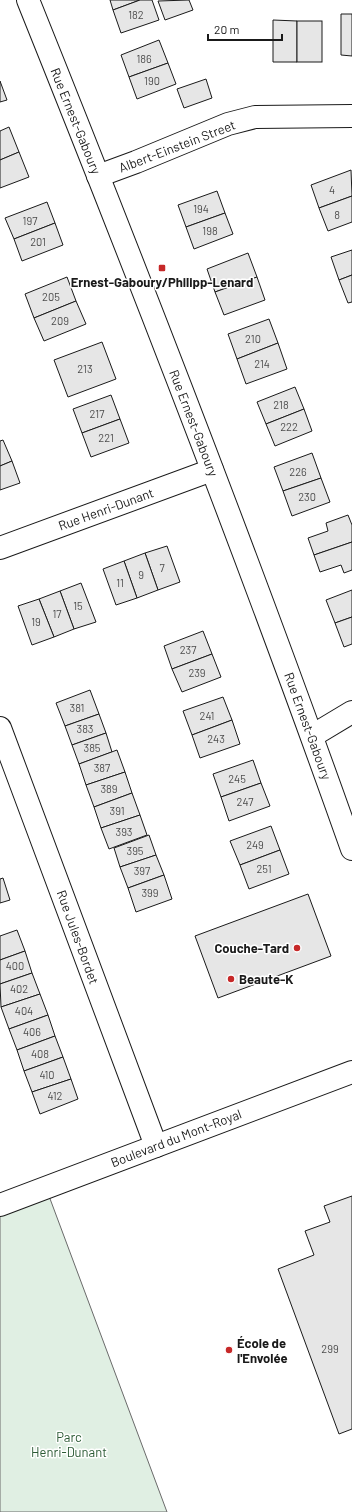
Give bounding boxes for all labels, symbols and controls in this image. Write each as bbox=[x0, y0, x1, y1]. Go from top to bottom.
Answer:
house number: 182 bbox=[128, 8, 144, 21]
scale bar bbox=[208, 16, 282, 42]
text: 20 m bbox=[214, 22, 240, 36]
house number: 186 bbox=[136, 52, 152, 65]
street label: Rue Ernest-Gaboury bbox=[47, 65, 105, 177]
house number: 190 bbox=[144, 74, 160, 87]
street label: Albert-Einstein Street bbox=[116, 116, 238, 176]
house number: 4 bbox=[329, 183, 335, 196]
house number: 194 bbox=[193, 202, 209, 215]
house number: 8 bbox=[334, 208, 340, 221]
house number: 197 bbox=[23, 214, 37, 227]
house number: 198 bbox=[202, 224, 218, 237]
house number: 201 bbox=[30, 235, 46, 248]
marker: Ernest-Gaboury/Philipp-Lenard bbox=[157, 263, 167, 273]
place label: Ernest-Gaboury/Philipp-Lenard bbox=[71, 274, 253, 290]
house number: 205 bbox=[42, 290, 60, 303]
house number: 209 bbox=[51, 314, 69, 327]
house number: 210 bbox=[245, 332, 261, 345]
house number: 214 bbox=[254, 357, 270, 370]
house number: 213 bbox=[77, 362, 93, 375]
street label: Rue Ernest-Gaboury bbox=[166, 367, 222, 479]
house number: 218 bbox=[273, 398, 289, 411]
house number: 217 bbox=[90, 407, 104, 420]
house number: 222 bbox=[280, 420, 298, 433]
house number: 221 bbox=[98, 431, 114, 444]
house number: 226 bbox=[289, 465, 307, 478]
street label: Rue Henri-Dunant bbox=[56, 484, 156, 534]
house number: 230 bbox=[298, 490, 316, 503]
house number: 7 bbox=[159, 561, 165, 574]
house number: 9 bbox=[138, 568, 144, 581]
house number: 11 bbox=[116, 576, 124, 589]
house number: 15 bbox=[73, 599, 83, 612]
house number: 17 bbox=[52, 607, 62, 620]
house number: 19 bbox=[31, 615, 41, 628]
house number: 237 bbox=[180, 643, 196, 656]
house number: 239 bbox=[188, 666, 206, 679]
street label: Rue Ernest-Gaboury bbox=[281, 670, 335, 782]
house number: 381 bbox=[70, 701, 84, 714]
house number: 241 bbox=[200, 709, 214, 722]
house number: 383 bbox=[76, 722, 94, 735]
house number: 243 bbox=[207, 732, 225, 745]
house number: 385 bbox=[83, 741, 101, 754]
house number: 387 bbox=[94, 761, 110, 774]
house number: 245 bbox=[228, 772, 246, 785]
house number: 389 bbox=[100, 782, 118, 795]
house number: 247 bbox=[237, 795, 253, 808]
house number: 391 bbox=[109, 804, 125, 817]
house number: 393 bbox=[115, 825, 133, 838]
house number: 249 bbox=[246, 838, 264, 851]
house number: 395 bbox=[126, 844, 144, 857]
house number: 251 bbox=[256, 862, 272, 875]
house number: 397 bbox=[134, 864, 150, 877]
house number: 399 bbox=[141, 886, 159, 899]
street label: Rue Jules-Bordet bbox=[54, 888, 102, 986]
place label: Couche-Tard bbox=[214, 940, 289, 956]
marker: Couche-Tard bbox=[292, 943, 302, 953]
house number: 400 bbox=[6, 959, 24, 972]
place label: Beaute-K bbox=[239, 971, 293, 987]
marker: Beaute-K bbox=[226, 974, 236, 984]
house number: 402 bbox=[10, 982, 28, 995]
house number: 404 bbox=[15, 1004, 33, 1017]
house number: 406 bbox=[23, 1025, 41, 1038]
house number: 408 bbox=[31, 1047, 49, 1060]
house number: 410 bbox=[39, 1068, 55, 1081]
house number: 412 bbox=[48, 1089, 63, 1102]
street label: Boulevard du Mont-Royal bbox=[108, 1106, 244, 1170]
place label: École de l'Envolée bbox=[237, 1335, 288, 1366]
house number: 299 bbox=[321, 1342, 339, 1355]
marker: École de l'Envolée bbox=[224, 1345, 234, 1355]
park label: Parc Henri-Dunant bbox=[31, 1429, 107, 1460]

